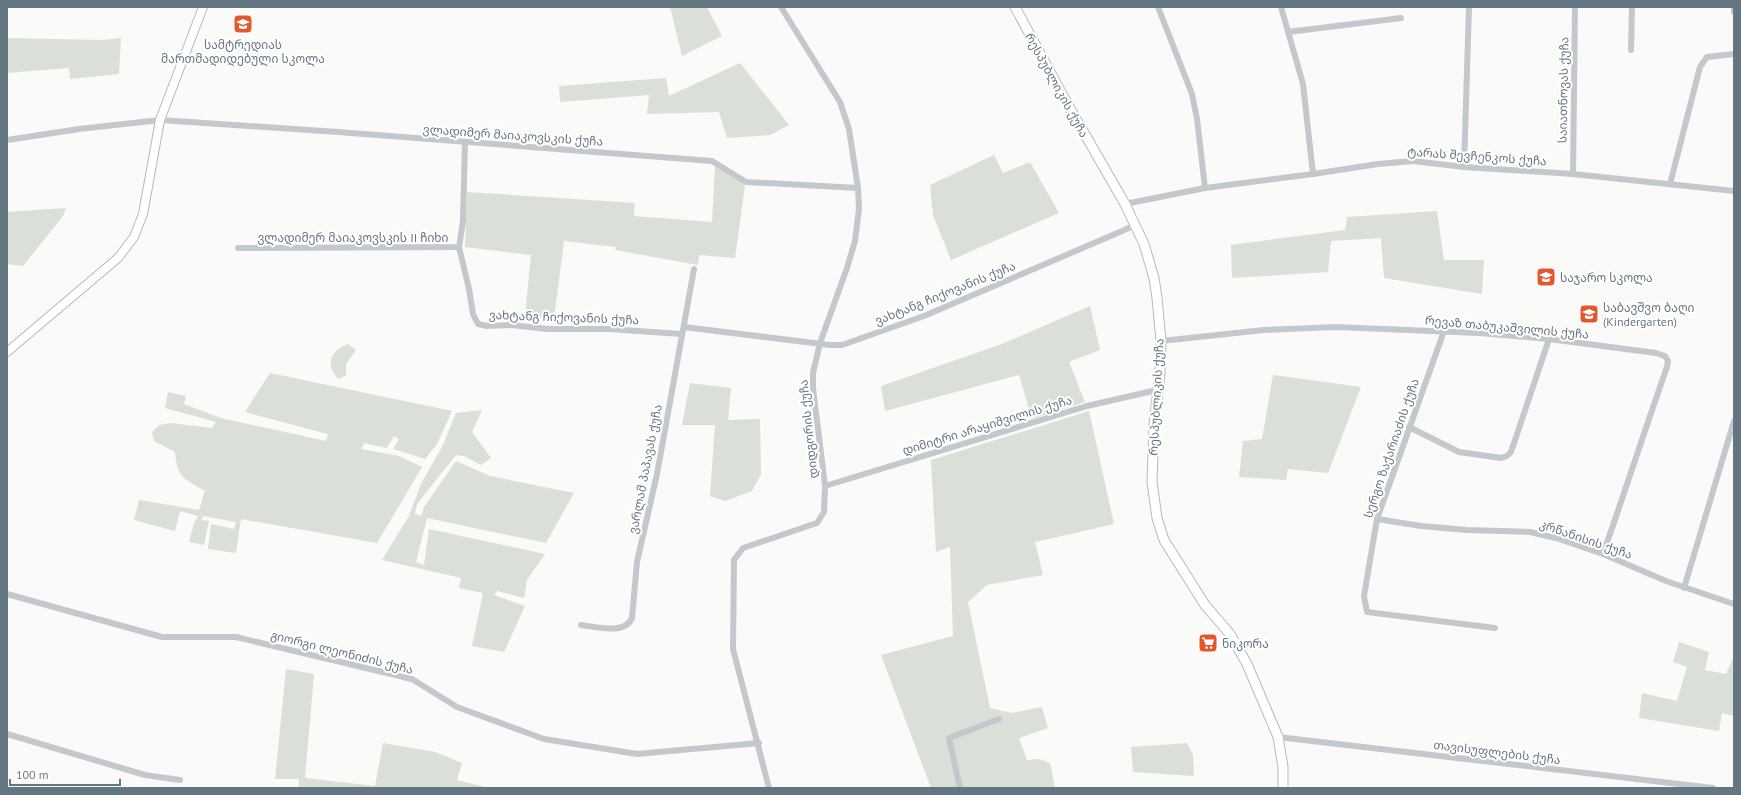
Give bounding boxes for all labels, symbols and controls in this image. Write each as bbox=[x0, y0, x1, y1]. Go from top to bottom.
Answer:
school or university icon: სამტრედიას მართმადიდებული სკოლა bbox=[232, 13, 254, 35]
street label: რესპუბლიკის ქუჩა bbox=[1021, 30, 1092, 140]
place label: სამტრედიას მართმადიდებული სკოლა bbox=[161, 37, 325, 67]
street label: საიათნოვას ქუჩა bbox=[1555, 37, 1571, 143]
street label: ვლადიმერ მაიაკოვსკის ქუჩა bbox=[422, 121, 604, 150]
street label: ტარას შევჩენკოს ქუჩა bbox=[1407, 144, 1547, 168]
street label: ვლადიმერ მაიაკოვსკის II ჩიხი bbox=[257, 230, 449, 246]
street label: ვახტანგ ჩიქოვანის ქუჩა bbox=[873, 258, 1017, 328]
school or university icon: საჯარო სკოლა bbox=[1535, 266, 1557, 288]
place label: საჯარო სკოლა bbox=[1560, 270, 1653, 286]
place label: საბავშვო ბაღი (Kindergarten) bbox=[1603, 300, 1695, 329]
school or university icon: საბავშვო ბაღი (Kindergarten) bbox=[1578, 303, 1600, 325]
street label: ვახტანგ ჩიქოვანის ქუჩა bbox=[489, 307, 639, 327]
street label: რევაზ თაბუკაშვილის ქუჩა bbox=[1424, 312, 1590, 343]
street label: რესპუბლიკის ქუჩა bbox=[1145, 338, 1168, 456]
street label: სერგო ზაქარიაძის ქუჩა bbox=[1360, 376, 1422, 520]
street label: დიდგორის ქუჩა bbox=[795, 379, 822, 479]
street label: დიმიტრი არაყიშვილის ქუჩა bbox=[900, 392, 1074, 459]
street label: ვარლამ პაპავას ქუჩა bbox=[625, 403, 666, 535]
street label: კრწანისის ქუჩა bbox=[1538, 516, 1634, 562]
street label: გიორგი ლეონიძის ქუჩა bbox=[269, 627, 415, 678]
supermarket icon: ნიკორა bbox=[1197, 632, 1219, 654]
place label: ნიკორა bbox=[1222, 636, 1269, 651]
street label: თავისუფლების ქუჩა bbox=[1432, 737, 1561, 768]
scale bar bbox=[10, 761, 120, 787]
text: 100 m bbox=[16, 767, 49, 782]

